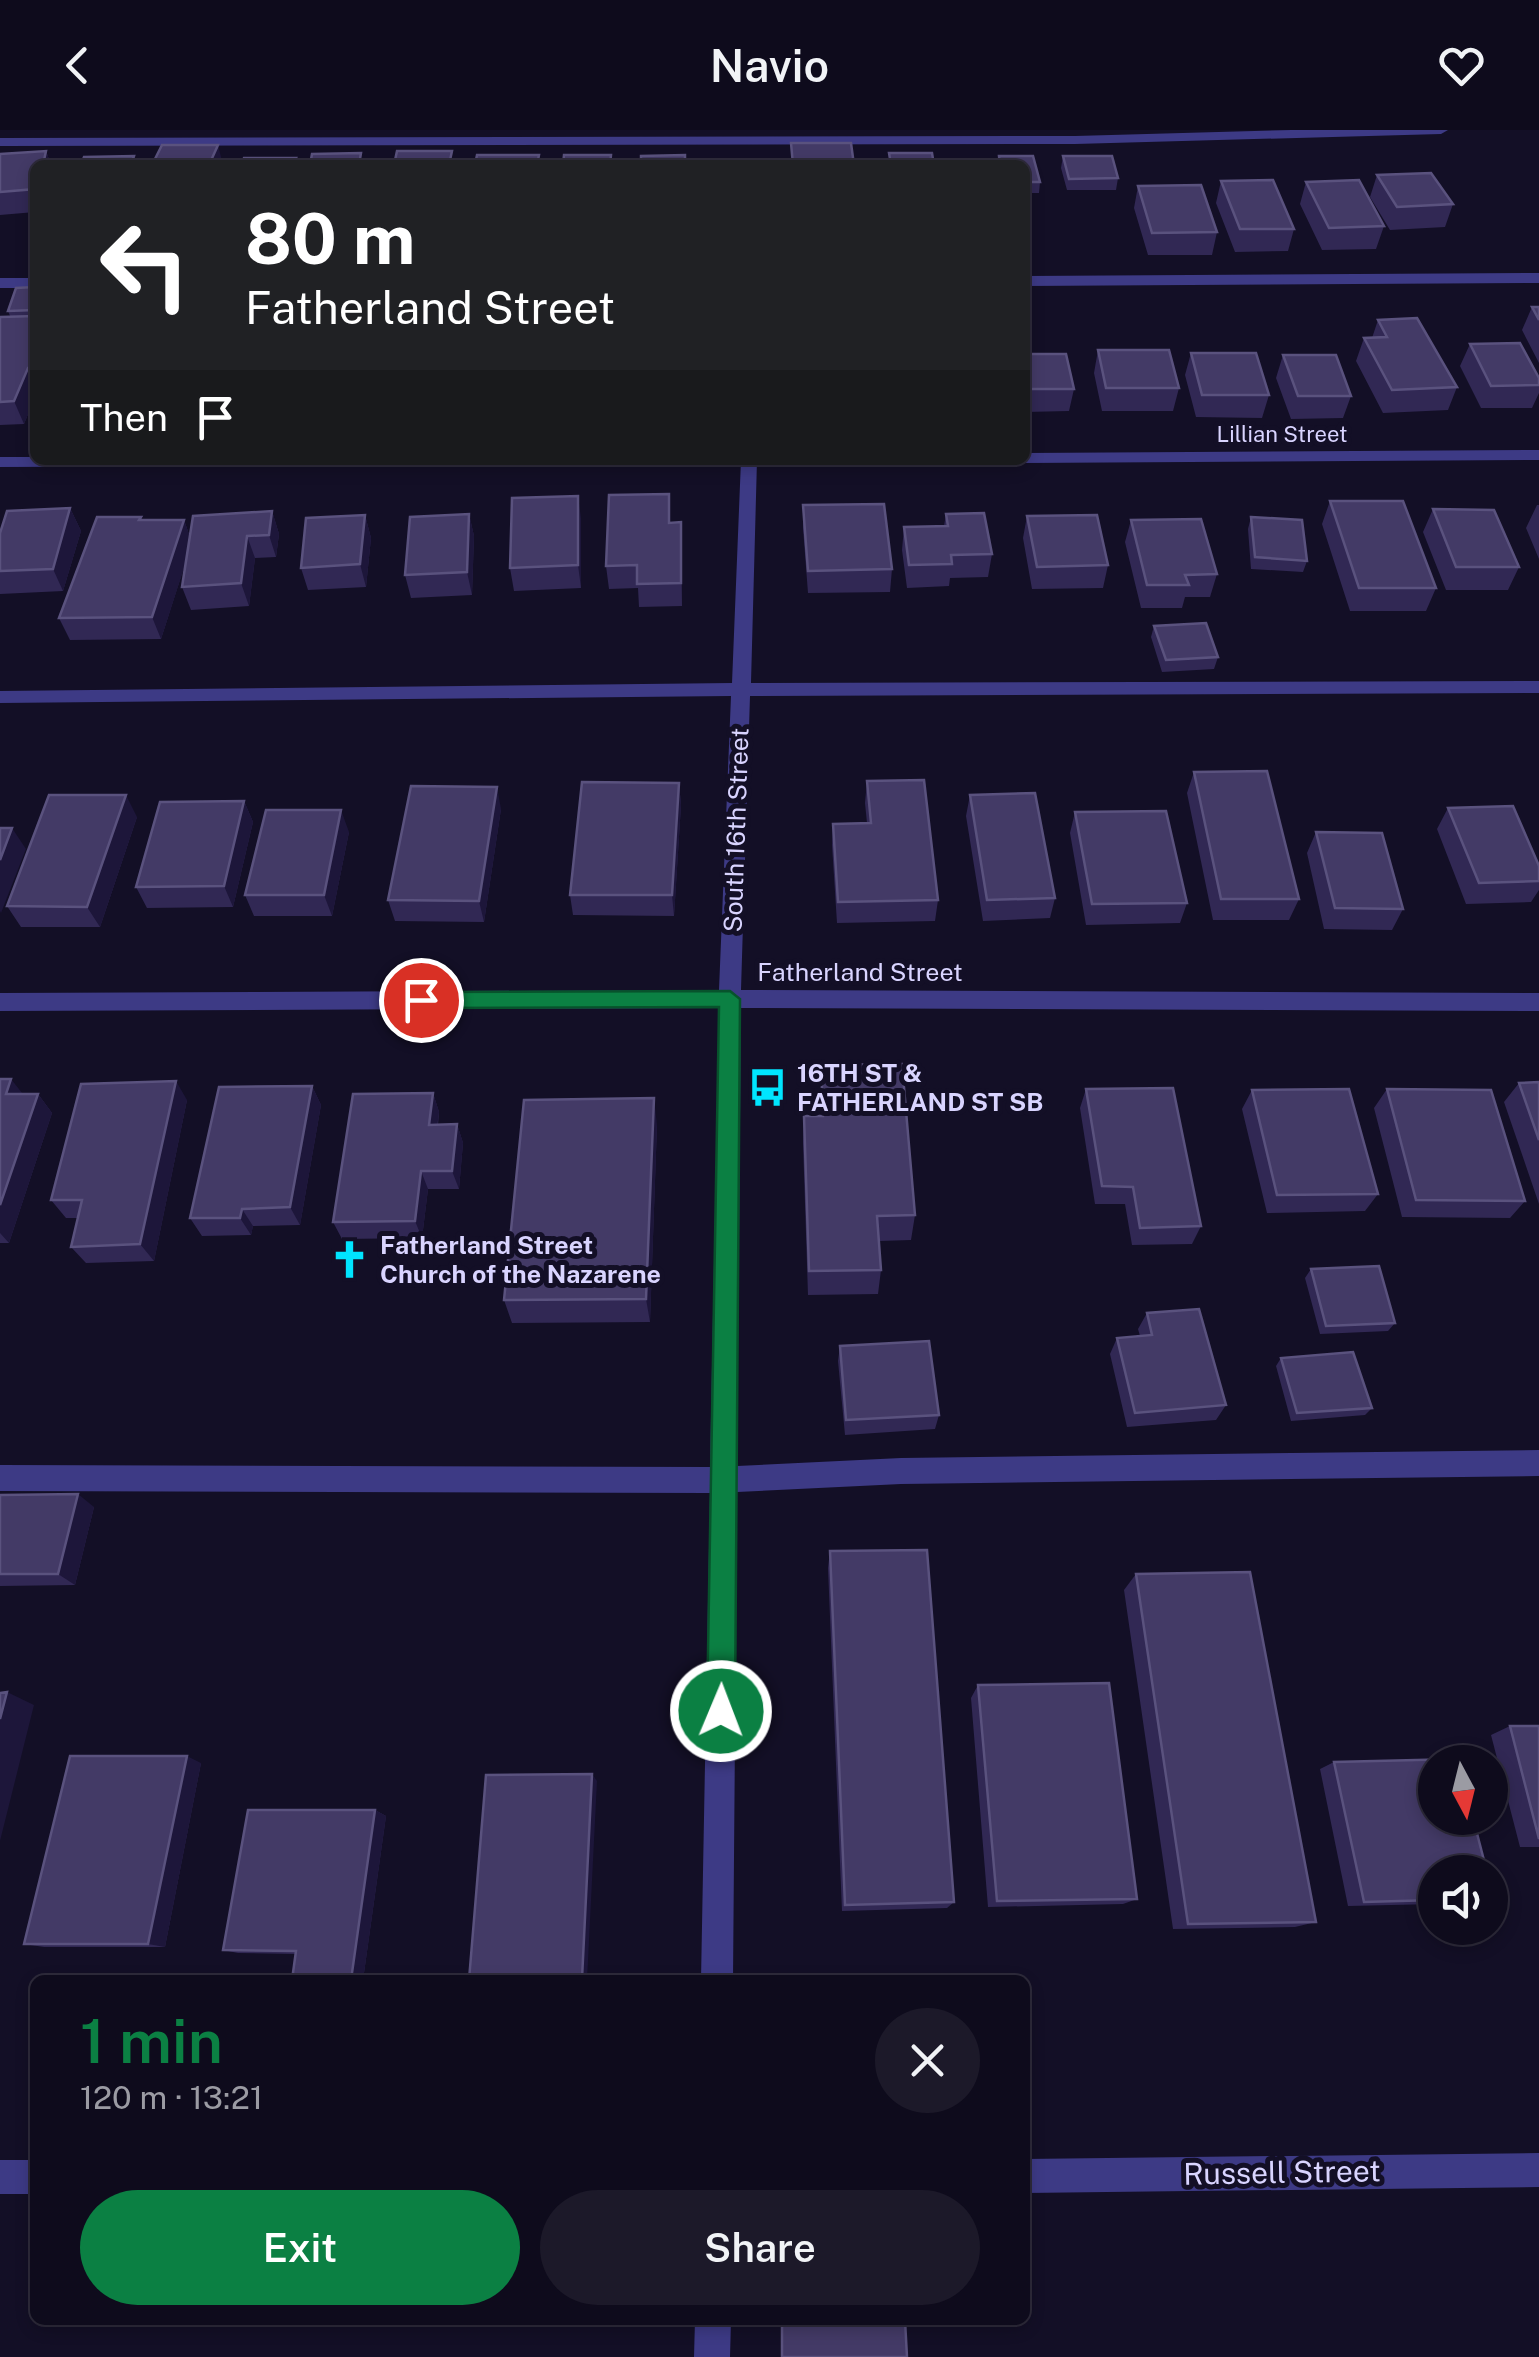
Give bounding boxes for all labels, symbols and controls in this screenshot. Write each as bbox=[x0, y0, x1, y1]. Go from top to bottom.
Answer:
icon: back bbox=[50, 38, 105, 93]
icon: heart bbox=[1434, 38, 1489, 93]
text: Navio bbox=[710, 39, 829, 92]
text: 80 m bbox=[245, 197, 415, 280]
icon: left bbox=[80, 200, 210, 330]
text: Fatherland Street bbox=[245, 281, 615, 334]
icon: arrive bbox=[188, 390, 243, 445]
text: Then bbox=[80, 395, 168, 440]
street label: Lillian Street bbox=[1216, 421, 1348, 447]
street label: South 16th Street bbox=[717, 727, 755, 933]
street label: Fatherland Street bbox=[757, 957, 963, 987]
pin bbox=[379, 958, 464, 1043]
icon: arrive bbox=[394, 973, 449, 1028]
place label: 16TH ST & FATHERLAND ST SB bbox=[797, 1058, 1043, 1117]
bus stop icon: 16TH ST & FATHERLAND ST SB bbox=[746, 1066, 788, 1108]
place label: Fatherland Street Church of the Nazarene bbox=[380, 1230, 661, 1289]
church icon: Fatherland Street Church of the Nazarene bbox=[329, 1238, 371, 1280]
position arrow bbox=[669, 1659, 773, 1763]
north arrow bbox=[1418, 1745, 1508, 1835]
map controls bbox=[1418, 1745, 1508, 1945]
button: sound bbox=[1418, 1855, 1508, 1945]
text: 1 min bbox=[80, 2006, 223, 2077]
button: close bbox=[875, 2008, 980, 2113]
text: 120 m · 13:21 bbox=[80, 2079, 263, 2116]
street label: Russell Street bbox=[1183, 2152, 1381, 2192]
button: Exit bbox=[80, 2190, 520, 2305]
button: Share bbox=[540, 2190, 980, 2305]

